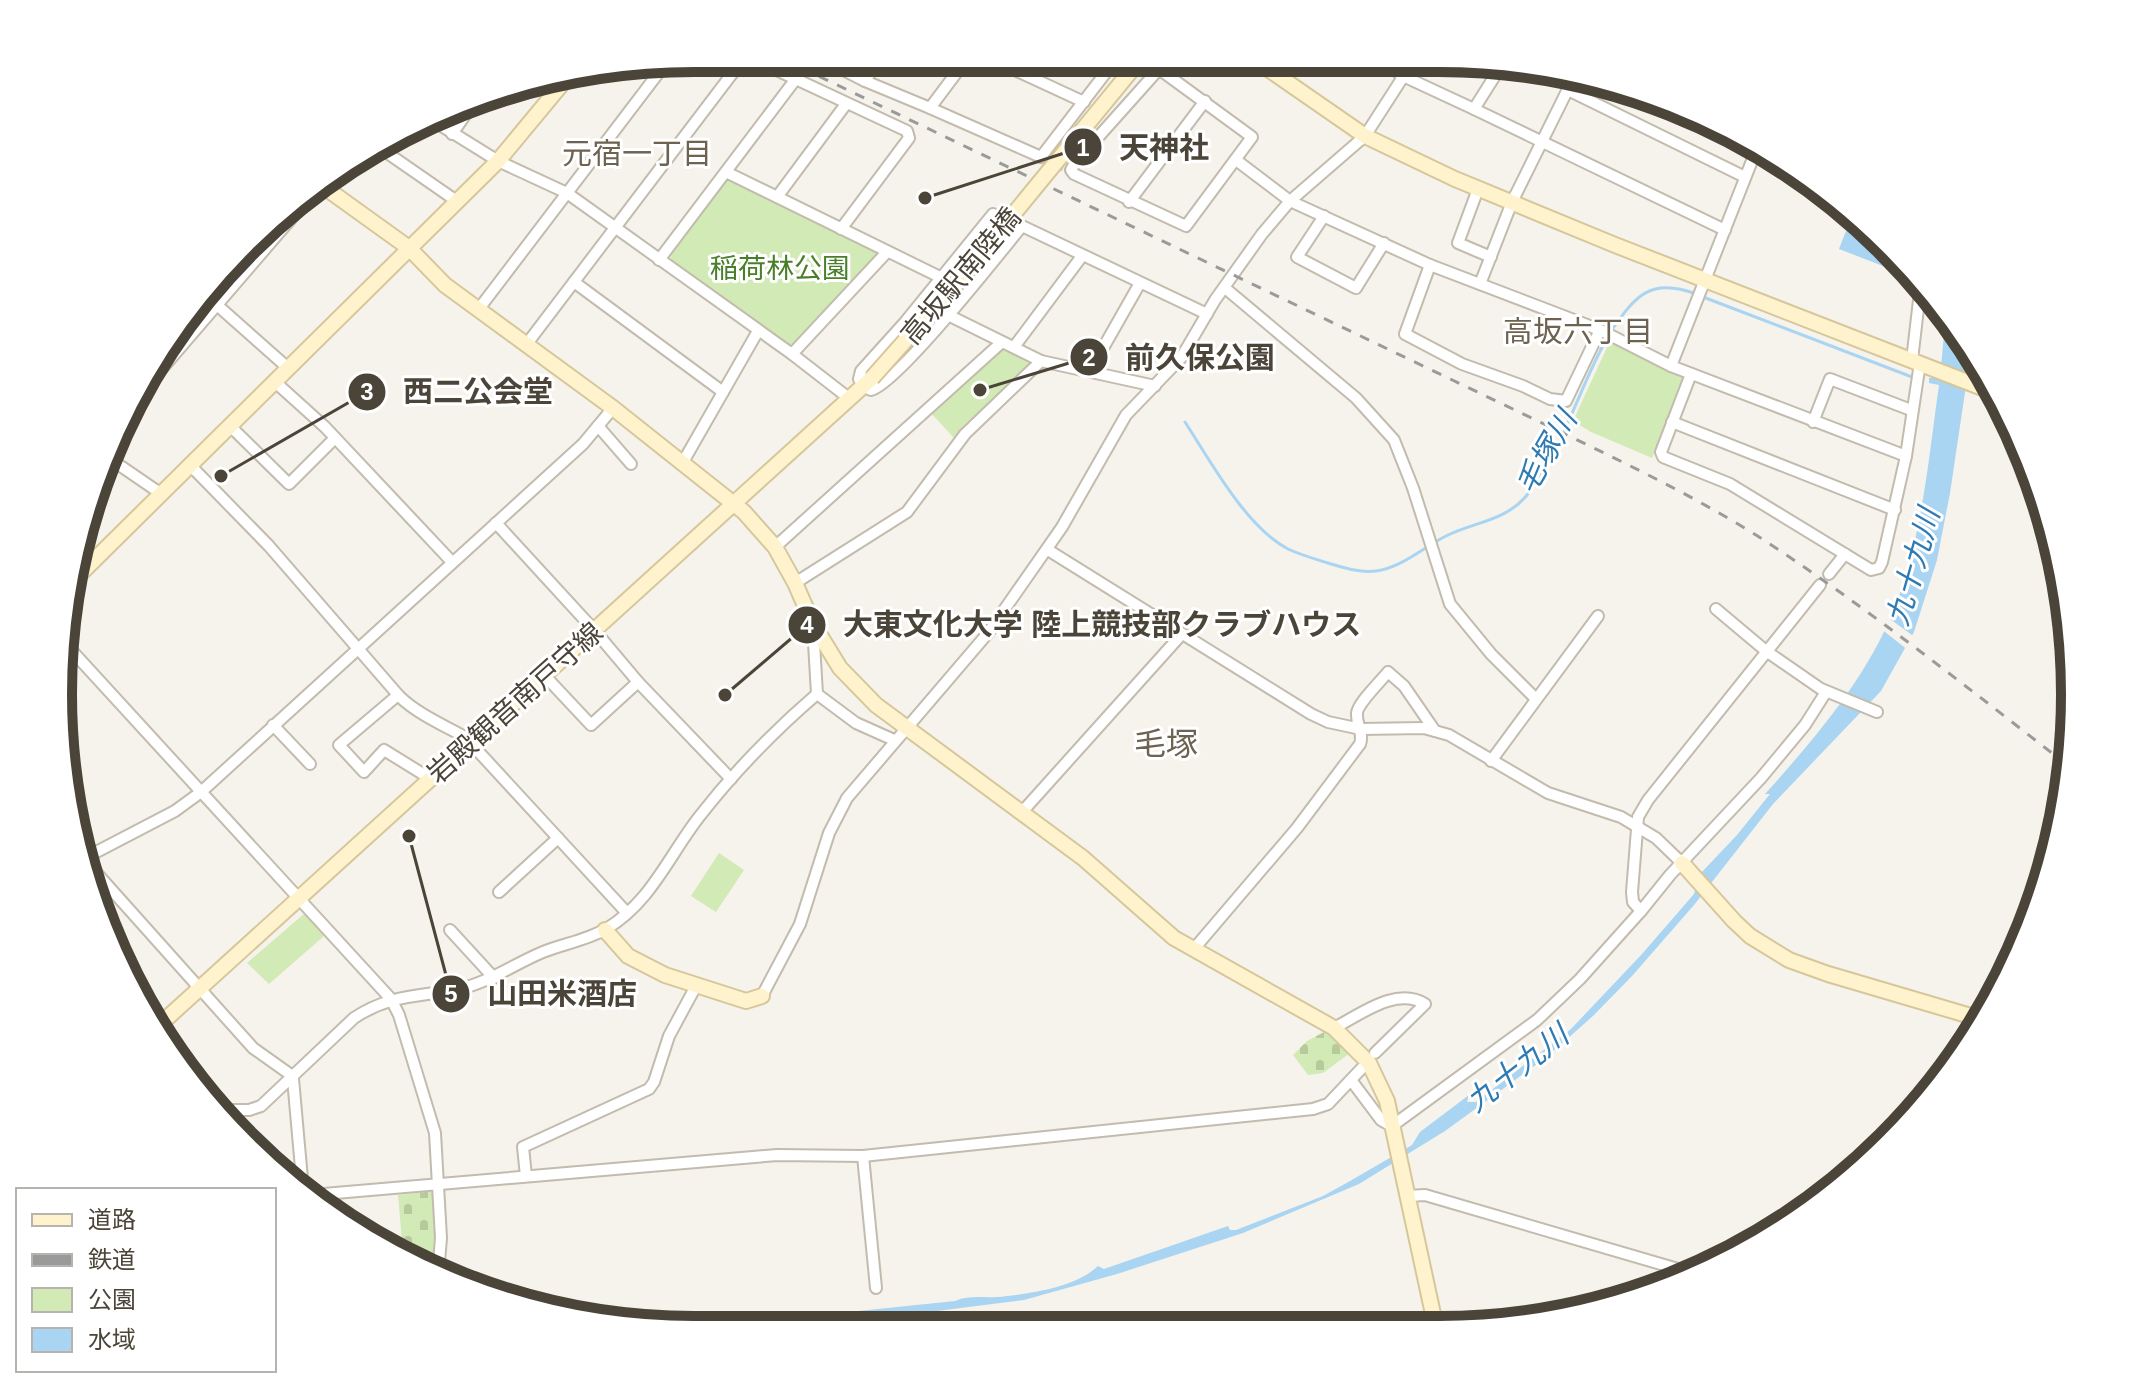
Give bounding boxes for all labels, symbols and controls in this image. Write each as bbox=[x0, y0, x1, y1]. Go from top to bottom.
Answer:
callout: 天神社 bbox=[1063, 120, 1225, 174]
text: 天神社 bbox=[1119, 131, 1209, 164]
text: 1 bbox=[1076, 134, 1090, 161]
district label: 元宿一丁目 bbox=[562, 137, 712, 170]
street label: 高坂駅南陸橋 bbox=[895, 202, 1027, 350]
park label: 稲荷林公園 bbox=[710, 253, 850, 284]
district label: 高坂六丁目 bbox=[1503, 315, 1653, 348]
callout: 前久保公園 bbox=[1069, 330, 1291, 384]
text: 前久保公園 bbox=[1125, 341, 1275, 374]
text: 2 bbox=[1082, 344, 1096, 371]
callout: 西二公会堂 bbox=[347, 365, 569, 419]
text: 西二公会堂 bbox=[403, 375, 553, 408]
text: 3 bbox=[360, 378, 374, 405]
water label: 毛塚川 bbox=[1509, 402, 1584, 499]
water label: 九十九川 bbox=[1881, 502, 1946, 629]
callout: 大東文化大学 陸上競技部クラブハウス bbox=[787, 598, 1378, 652]
text: 大東文化大学 陸上競技部クラブハウス bbox=[843, 608, 1361, 641]
text: 4 bbox=[800, 611, 814, 638]
street label: 岩殿観音南戸守線 bbox=[421, 617, 609, 789]
district label: 毛塚 bbox=[1134, 726, 1198, 762]
callout: 山田米酒店 bbox=[431, 967, 653, 1021]
text: 山田米酒店 bbox=[487, 977, 637, 1010]
text: 5 bbox=[444, 980, 458, 1007]
water label: 九十九川 bbox=[1460, 1016, 1577, 1118]
legend bbox=[16, 1188, 276, 1372]
text: 道路 bbox=[88, 1206, 136, 1233]
text: 鉄道 bbox=[88, 1246, 136, 1273]
text: 公園 bbox=[88, 1286, 136, 1313]
text: 水域 bbox=[88, 1326, 136, 1353]

